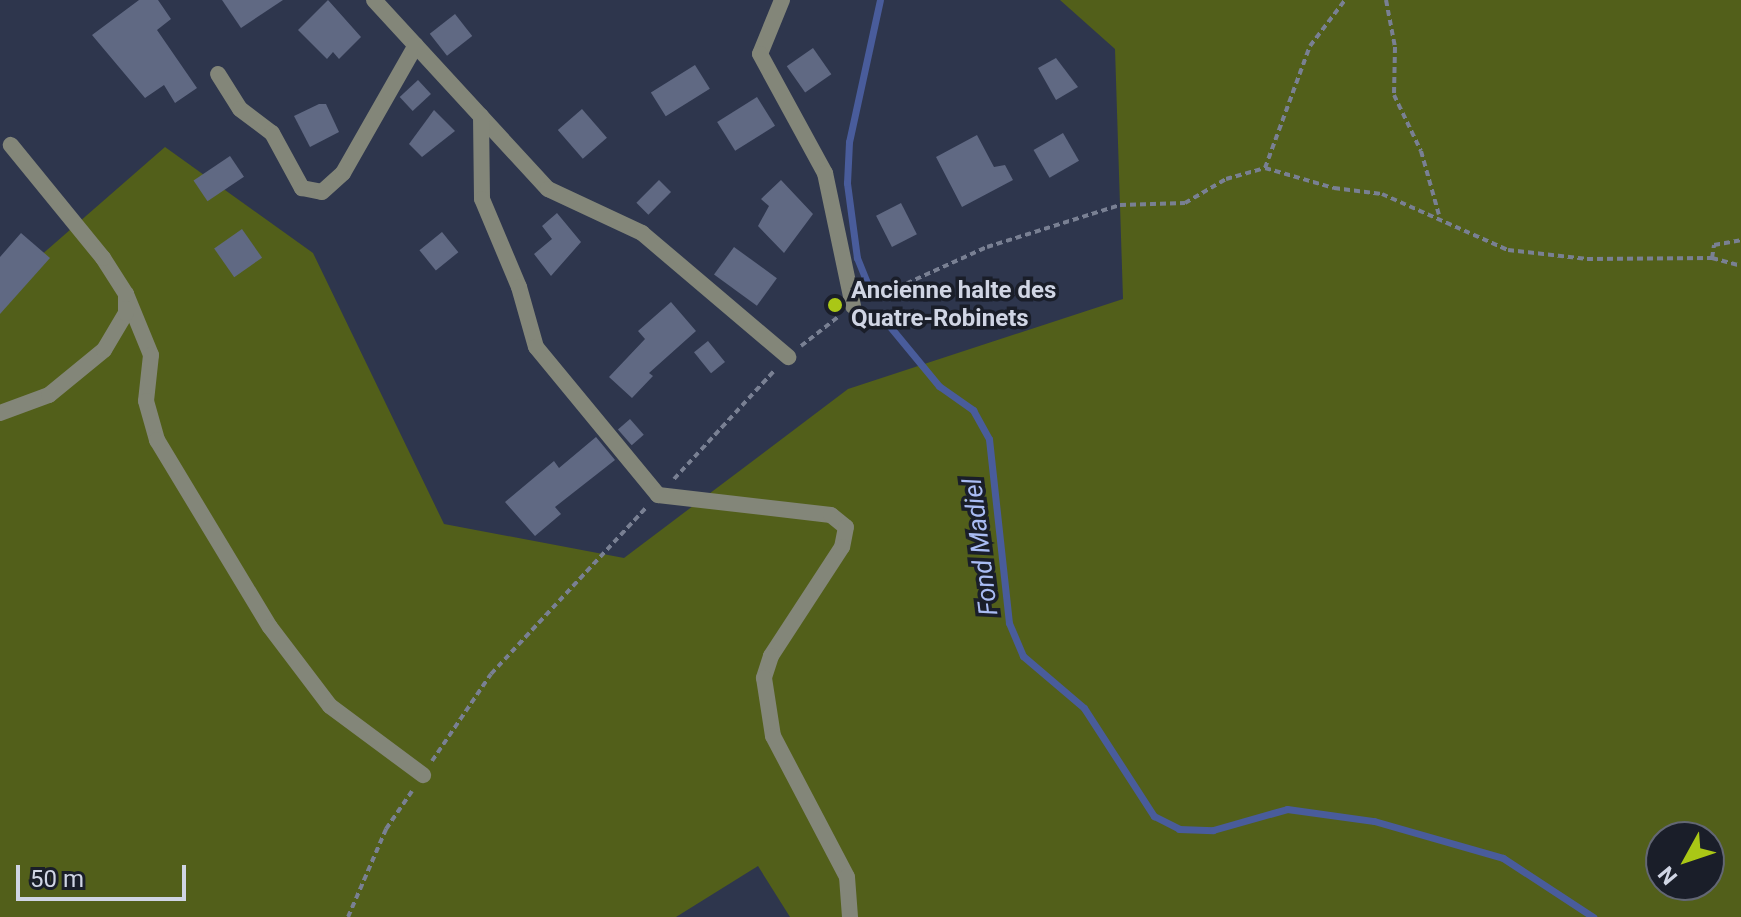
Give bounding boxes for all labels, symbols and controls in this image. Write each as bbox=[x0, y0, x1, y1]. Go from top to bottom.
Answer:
place label: Ancienne halte des Quatre-Robinets bbox=[851, 277, 1056, 333]
marker: Ancienne halte des Quatre-Robinets bbox=[826, 296, 844, 314]
water label: Fond Madiel bbox=[957, 477, 1005, 617]
north arrow bbox=[1645, 821, 1725, 901]
scale bar bbox=[20, 849, 190, 899]
text: N bbox=[1653, 861, 1682, 889]
text: 50 m bbox=[30, 865, 84, 893]

